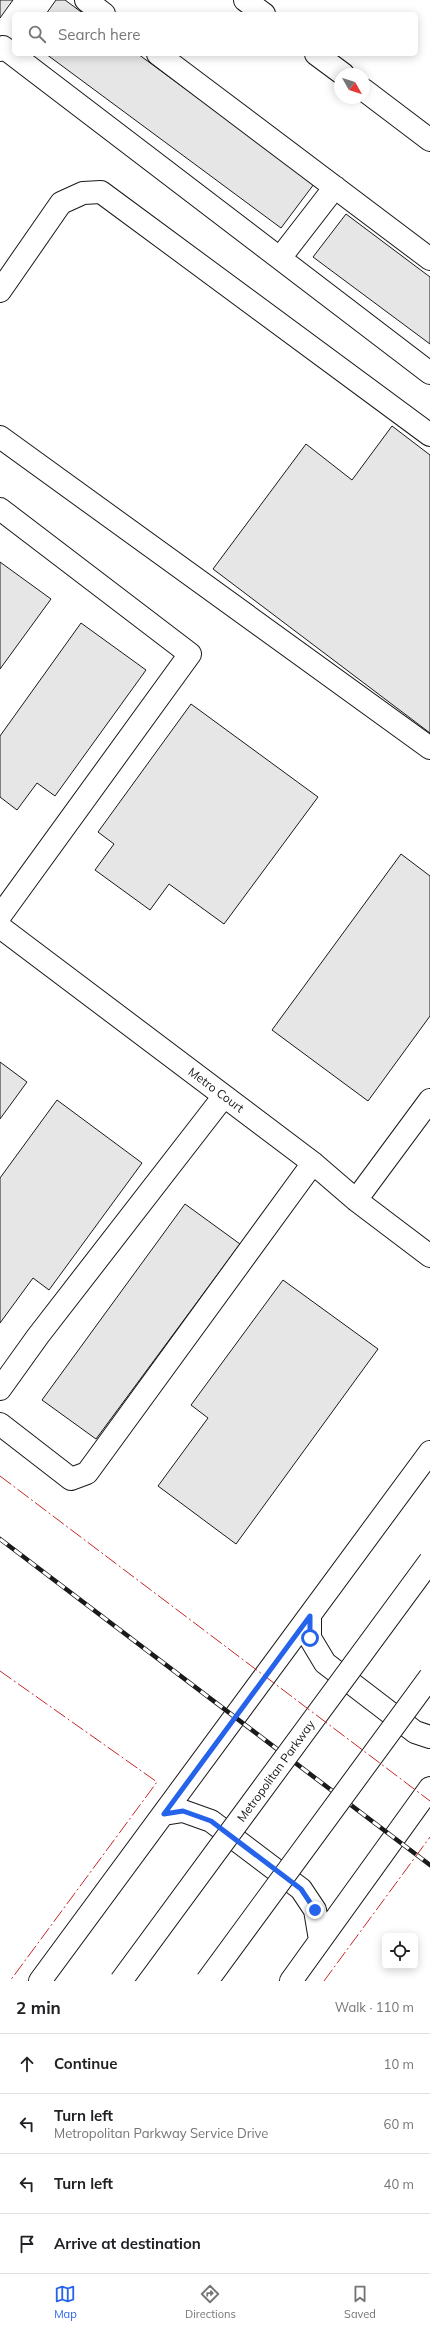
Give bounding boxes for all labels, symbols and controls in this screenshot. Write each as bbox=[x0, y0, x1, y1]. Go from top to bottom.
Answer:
search box bbox=[12, 12, 418, 56]
icon: search bbox=[26, 23, 48, 45]
text: Search here bbox=[58, 25, 140, 44]
north arrow bbox=[334, 68, 370, 104]
street label: Metro Court bbox=[186, 1064, 247, 1115]
route start bbox=[301, 1629, 319, 1647]
street label: Metropolitan Parkway bbox=[234, 1716, 318, 1825]
route end bbox=[306, 1901, 324, 1919]
map controls bbox=[382, 1933, 418, 1969]
button: locate bbox=[382, 1933, 418, 1969]
text: 2 min bbox=[16, 1997, 61, 2018]
text: Walk · 110 m bbox=[335, 1999, 414, 2015]
icon: ahead bbox=[16, 2053, 38, 2075]
text: Continue bbox=[54, 2054, 117, 2073]
text: 10 m bbox=[384, 2056, 414, 2072]
text: Turn left bbox=[54, 2106, 113, 2125]
icon: left bbox=[16, 2113, 38, 2135]
text: 60 m bbox=[384, 2116, 414, 2132]
text: Metropolitan Parkway Service Drive bbox=[54, 2125, 268, 2141]
icon: left bbox=[16, 2173, 38, 2195]
text: Turn left bbox=[54, 2174, 113, 2193]
text: 40 m bbox=[384, 2176, 414, 2192]
icon: arrive bbox=[16, 2233, 38, 2255]
text: Arrive at destination bbox=[54, 2234, 201, 2253]
tab: Map bbox=[54, 2283, 77, 2321]
tab: Directions bbox=[185, 2283, 236, 2321]
tab: Saved bbox=[344, 2283, 376, 2321]

